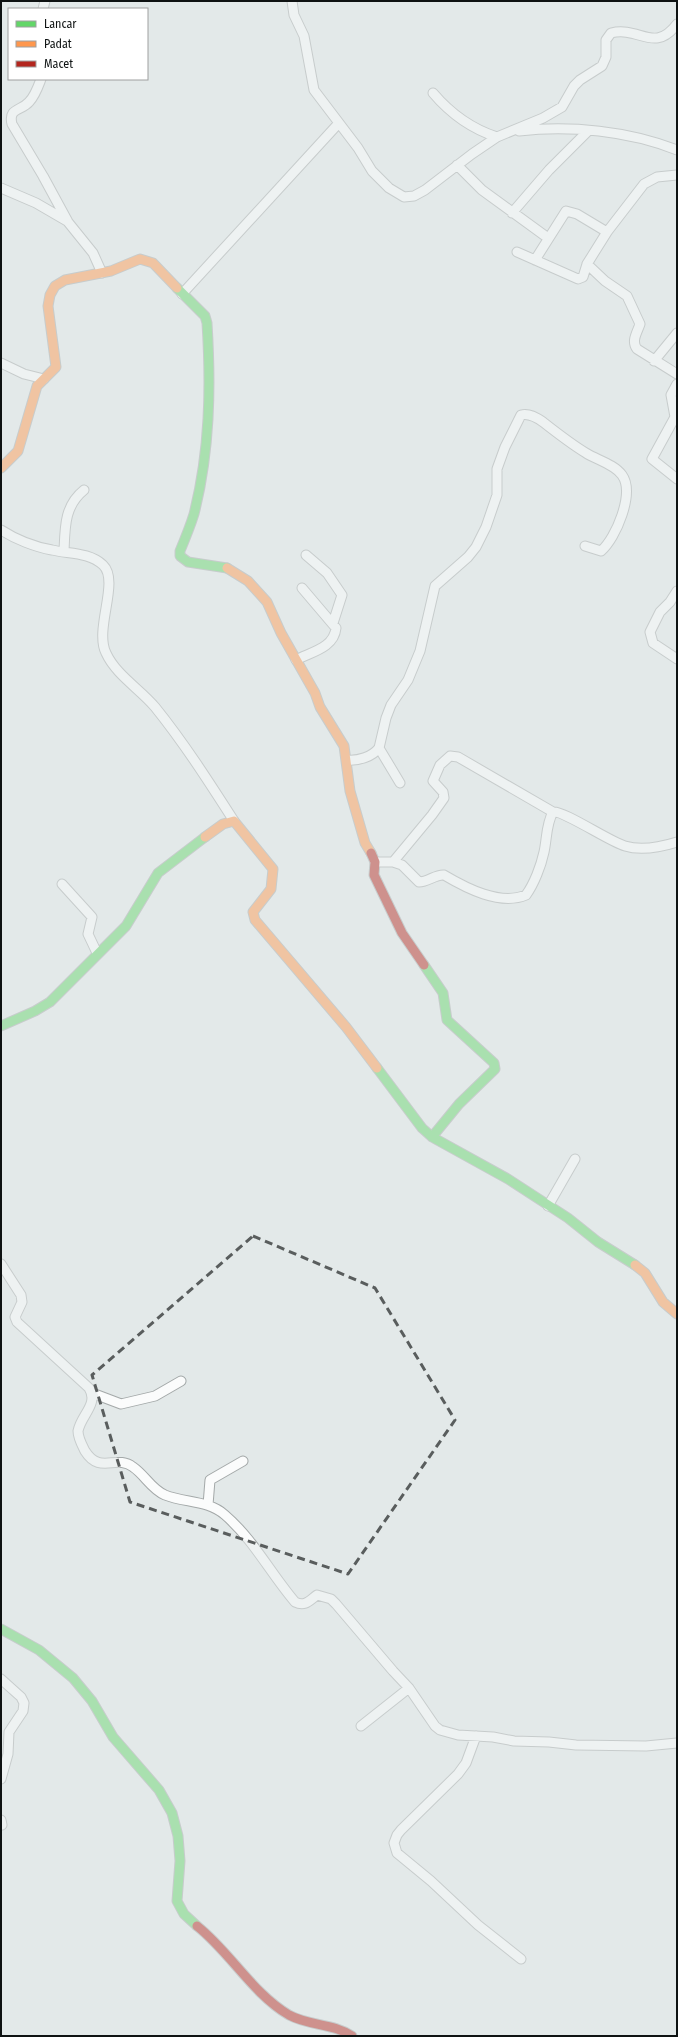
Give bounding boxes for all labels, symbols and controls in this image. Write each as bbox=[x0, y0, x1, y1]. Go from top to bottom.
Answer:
legend bbox=[8, 8, 148, 80]
text: Lancar bbox=[44, 17, 77, 31]
text: Padat bbox=[44, 37, 72, 51]
text: Macet bbox=[44, 57, 73, 71]

